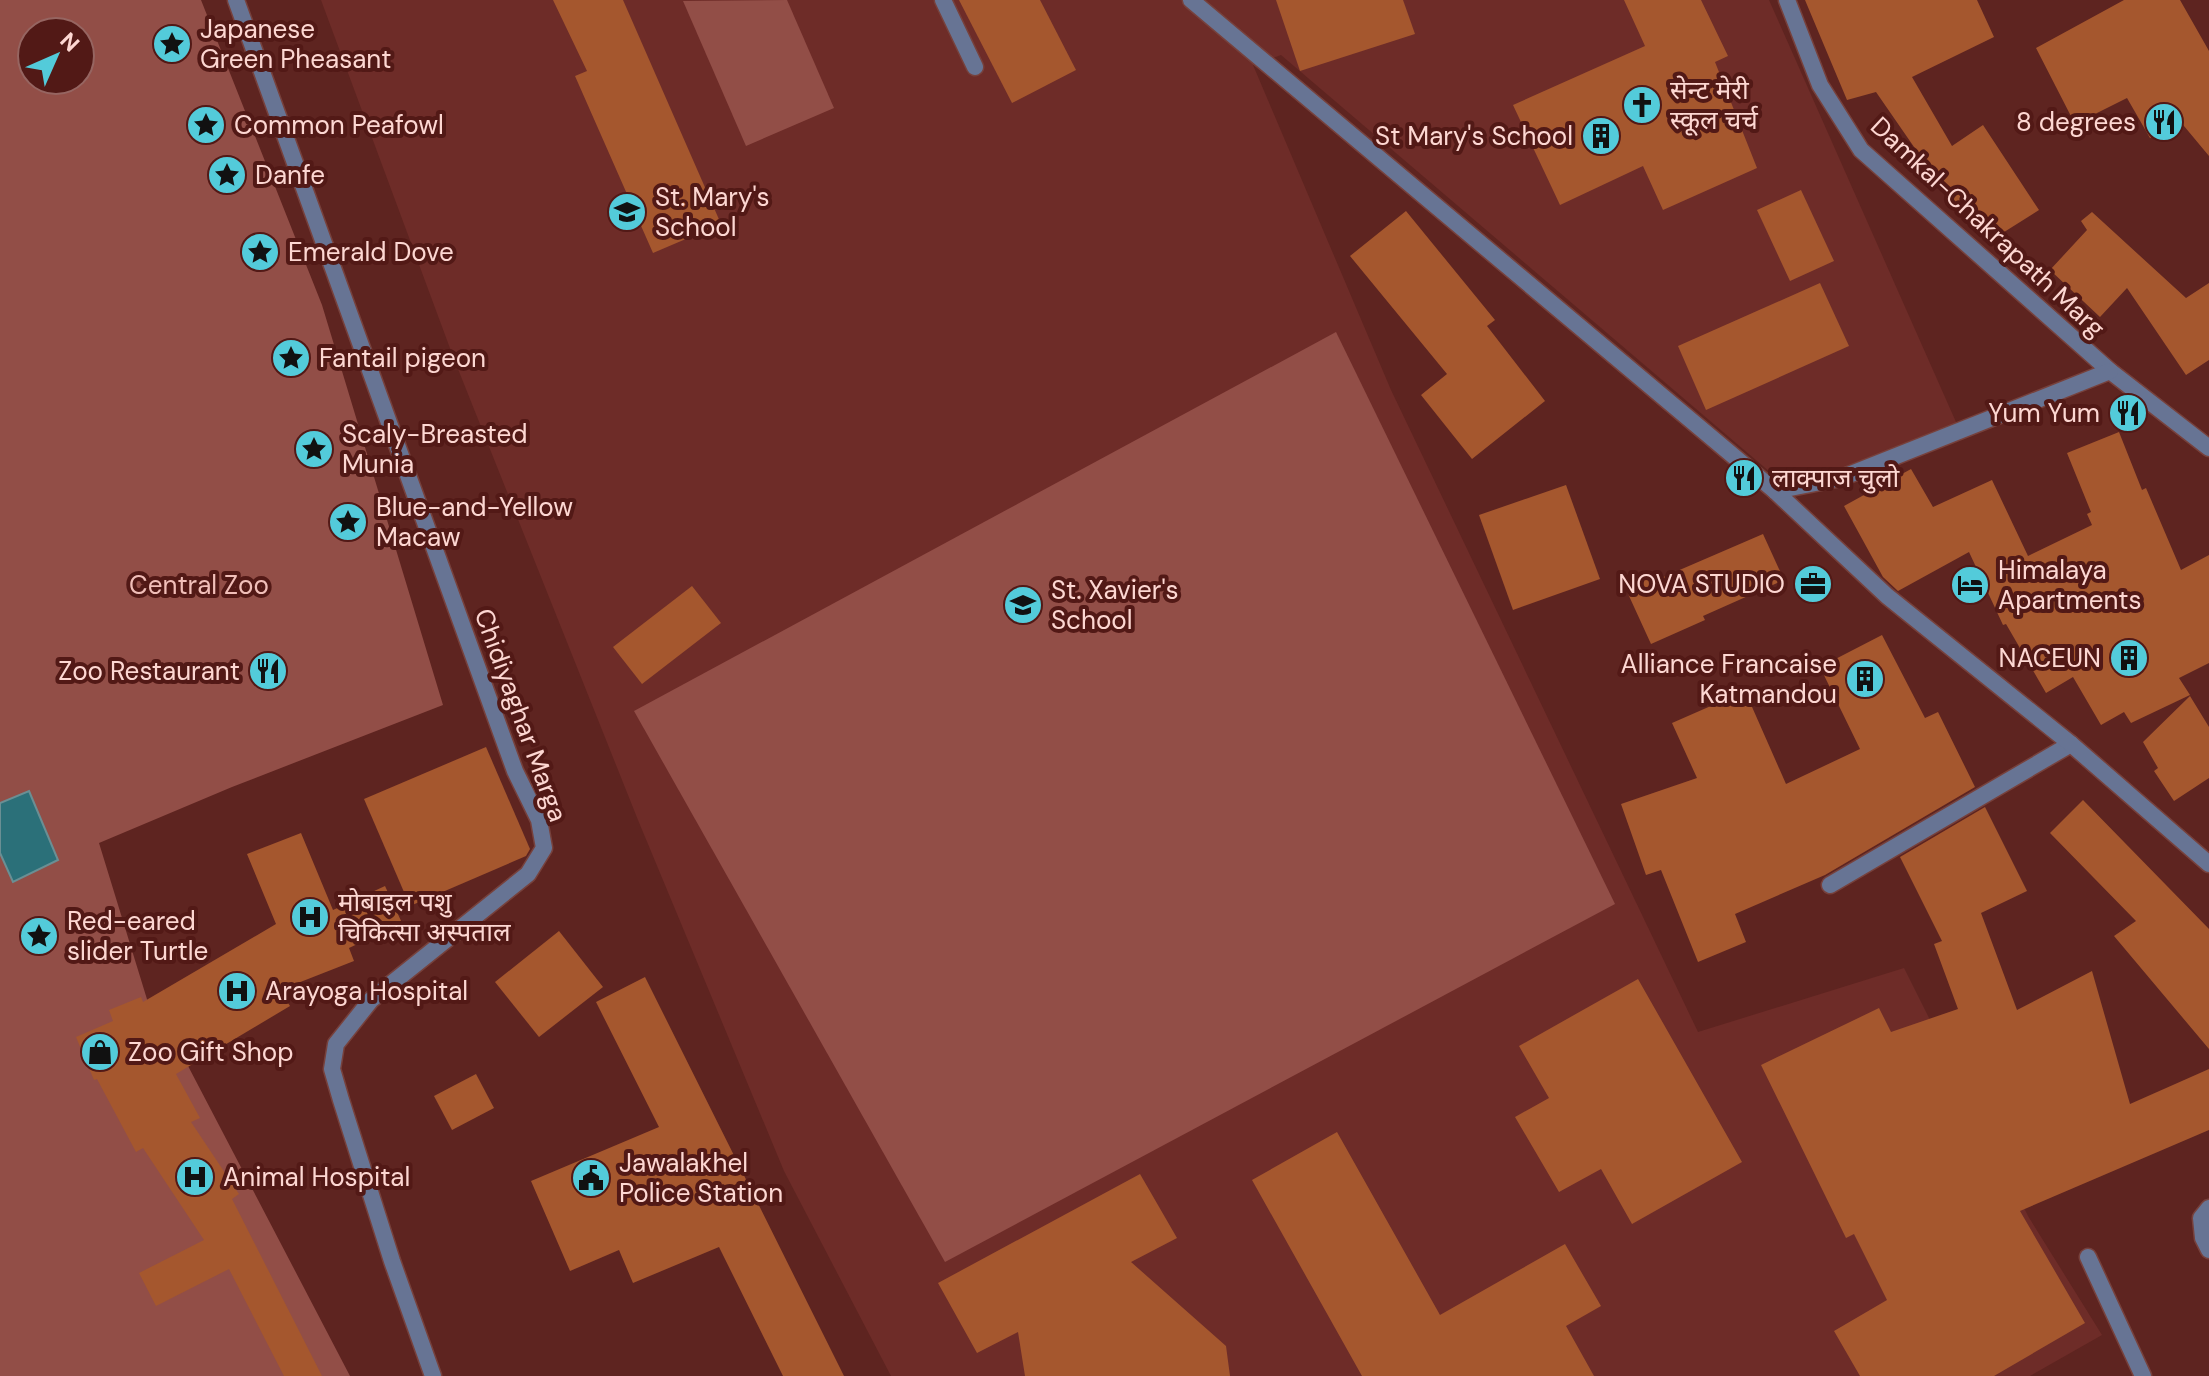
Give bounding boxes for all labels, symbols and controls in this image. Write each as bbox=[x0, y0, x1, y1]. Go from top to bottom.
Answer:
place label: Japanese Green Pheasant bbox=[200, 12, 391, 76]
north arrow bbox=[16, 16, 96, 96]
place icon: Japanese Green Pheasant bbox=[151, 23, 193, 65]
text: N bbox=[54, 26, 86, 58]
place label: सेन्ट मेरी स्कूल चर्च bbox=[1670, 73, 1759, 137]
church icon: सेन्ट मेरी स्कूल चर्च bbox=[1621, 84, 1663, 126]
restaurant icon: 8 degrees bbox=[2143, 101, 2185, 143]
place icon: Common Peafowl bbox=[185, 104, 227, 146]
place label: 8 degrees bbox=[2016, 105, 2136, 139]
place label: Common Peafowl bbox=[234, 108, 444, 142]
street label: Damkal-Chakrapath Marg bbox=[1863, 109, 2113, 345]
building icon: St Mary's School bbox=[1580, 115, 1622, 157]
place label: St Mary's School bbox=[1375, 119, 1573, 153]
place icon: Danfe bbox=[206, 154, 248, 196]
place label: Danfe bbox=[255, 158, 325, 192]
place label: St. Mary's School bbox=[655, 180, 770, 244]
school or university icon: St. Mary's School bbox=[606, 191, 648, 233]
place icon: Emerald Dove bbox=[239, 231, 281, 273]
place label: Emerald Dove bbox=[288, 235, 454, 269]
place icon: Fantail pigeon bbox=[270, 337, 312, 379]
place label: Fantail pigeon bbox=[319, 341, 486, 375]
restaurant icon: Yum Yum bbox=[2107, 392, 2149, 434]
place label: Yum Yum bbox=[1988, 396, 2100, 430]
place label: Scaly-Breasted Munia bbox=[342, 417, 528, 481]
place icon: Scaly-Breasted Munia bbox=[293, 428, 335, 470]
restaurant icon: लाक्पाज चुलो bbox=[1723, 457, 1765, 499]
place label: लाक्पाज चुलो bbox=[1772, 461, 1901, 495]
place label: Blue-and-Yellow Macaw bbox=[376, 490, 573, 554]
place icon: Blue-and-Yellow Macaw bbox=[327, 501, 369, 543]
place label: Himalaya Apartments bbox=[1998, 553, 2142, 617]
office icon: NOVA STUDIO bbox=[1792, 563, 1834, 605]
hotel icon: Himalaya Apartments bbox=[1949, 564, 1991, 606]
place label: NOVA STUDIO bbox=[1618, 567, 1785, 601]
park label: Central Zoo bbox=[129, 568, 269, 602]
place label: St. Xavier's School bbox=[1051, 573, 1179, 637]
school or university icon: St. Xavier's School bbox=[1002, 584, 1044, 626]
street label: Chidiyaghar Marga bbox=[467, 604, 575, 826]
building icon: NACEUN bbox=[2108, 637, 2150, 679]
place label: NACEUN bbox=[1998, 641, 2101, 675]
place label: Alliance Francaise Katmandou bbox=[1621, 647, 1837, 711]
restaurant icon: Zoo Restaurant bbox=[247, 650, 289, 692]
place label: Zoo Restaurant bbox=[58, 654, 240, 688]
building icon: Alliance Francaise Katmandou bbox=[1844, 658, 1886, 700]
place label: मोबाइल पशु चिकित्सा अस्पताल bbox=[338, 885, 511, 949]
hospital icon: मोबाइल पशु चिकित्सा अस्पताल bbox=[289, 896, 331, 938]
place label: Red-eared slider Turtle bbox=[67, 904, 208, 968]
place icon: Red-eared slider Turtle bbox=[18, 915, 60, 957]
hospital icon: Arayoga Hospital bbox=[216, 970, 258, 1012]
place label: Arayoga Hospital bbox=[265, 974, 468, 1008]
shop icon: Zoo Gift Shop bbox=[79, 1031, 121, 1073]
place label: Zoo Gift Shop bbox=[128, 1035, 293, 1069]
place label: Jawalakhel Police Station bbox=[619, 1146, 783, 1210]
hospital icon: Animal Hospital bbox=[174, 1156, 216, 1198]
public building icon: Jawalakhel Police Station bbox=[570, 1157, 612, 1199]
place label: Animal Hospital bbox=[223, 1160, 410, 1194]

